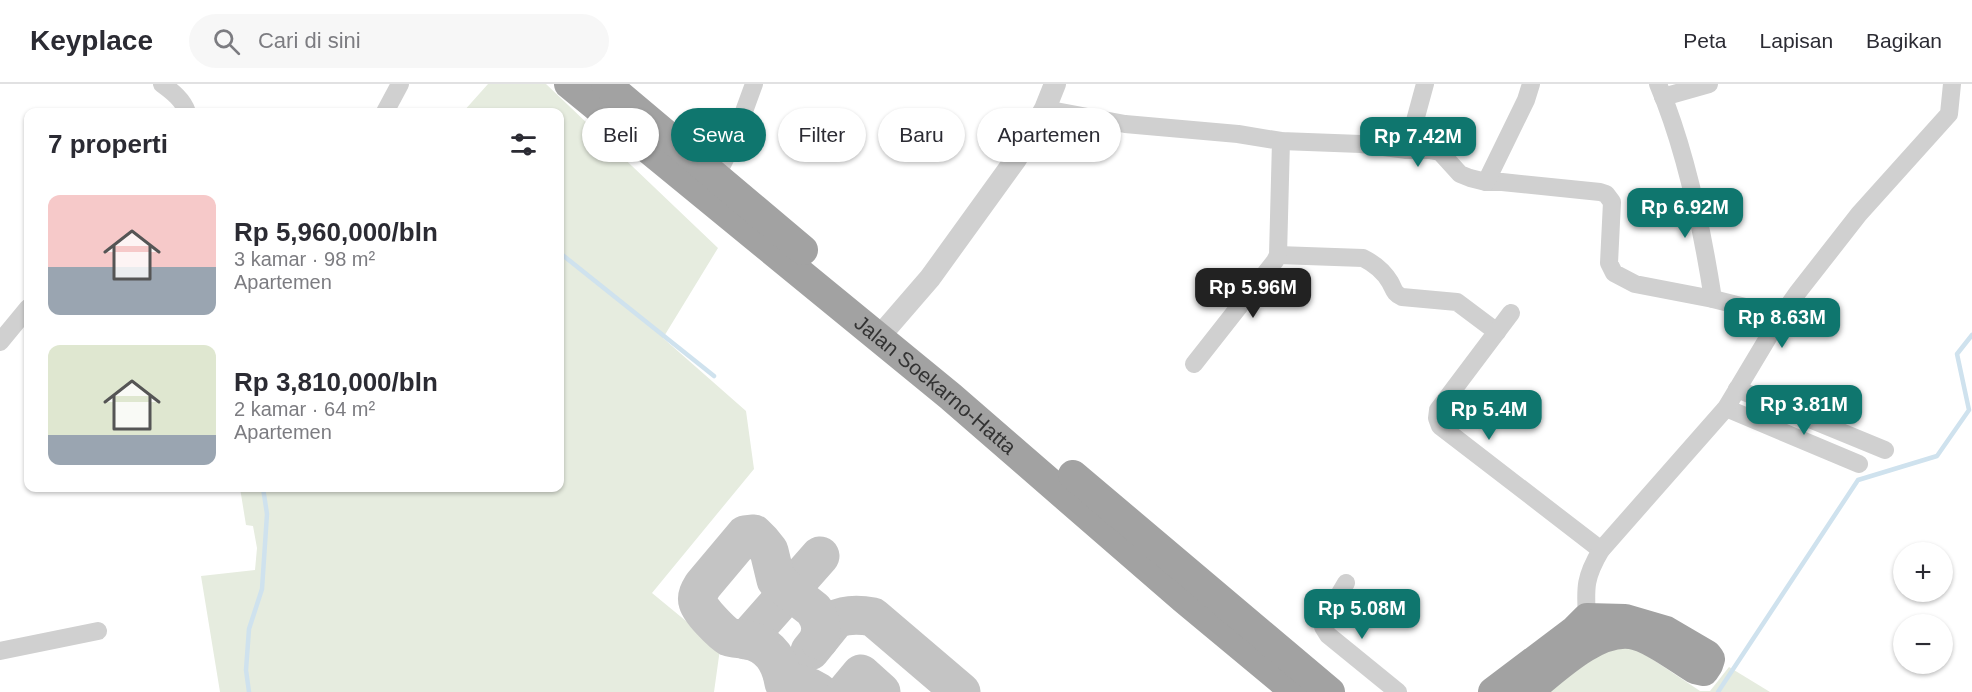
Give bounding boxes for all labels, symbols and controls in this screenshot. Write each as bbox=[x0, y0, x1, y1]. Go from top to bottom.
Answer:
search box bbox=[189, 14, 609, 68]
text: Keyplace bbox=[30, 25, 153, 56]
icon: search bbox=[210, 25, 243, 58]
text: Cari di sini bbox=[258, 28, 361, 53]
text: Peta bbox=[1683, 29, 1727, 52]
text: Lapisan bbox=[1760, 29, 1833, 52]
text: Bagikan bbox=[1866, 29, 1942, 52]
chip: Beli bbox=[582, 108, 659, 162]
chip: Sewa bbox=[671, 108, 766, 162]
chip: Filter bbox=[778, 108, 866, 162]
chip: Baru bbox=[878, 108, 965, 162]
chip: Apartemen bbox=[977, 108, 1121, 162]
pin: Rp 7.42M bbox=[1356, 117, 1480, 168]
text: Rp 7.42M bbox=[1374, 125, 1462, 147]
icon: filters bbox=[507, 128, 540, 161]
text: 7 properti bbox=[48, 129, 168, 159]
pin: Rp 6.92M bbox=[1623, 188, 1747, 239]
text: Rp 6.92M bbox=[1641, 196, 1729, 218]
text: Rp 5,960,000/bln bbox=[234, 217, 438, 247]
icon: home bbox=[96, 219, 168, 291]
text: 3 kamar · 98 m² bbox=[234, 248, 375, 270]
pin: Rp 5.96M bbox=[1191, 268, 1315, 319]
text: Apartemen bbox=[234, 271, 332, 293]
text: Rp 5.96M bbox=[1209, 276, 1297, 298]
pin: Rp 8.63M bbox=[1720, 298, 1844, 349]
text: Rp 8.63M bbox=[1738, 306, 1826, 328]
street label: Jalan Soekarno-Hatta bbox=[850, 311, 1021, 459]
text: Rp 3,810,000/bln bbox=[234, 367, 438, 397]
icon: home bbox=[96, 369, 168, 441]
pin: Rp 3.81M bbox=[1742, 385, 1866, 436]
pin: Rp 5.4M bbox=[1434, 390, 1544, 441]
text: Rp 3.81M bbox=[1760, 393, 1848, 415]
text: 2 kamar · 64 m² bbox=[234, 398, 375, 420]
text: Rp 5.4M bbox=[1451, 398, 1527, 420]
text: Apartemen bbox=[234, 421, 332, 443]
map controls bbox=[1893, 542, 1953, 674]
button: + bbox=[1893, 542, 1953, 602]
pin: Rp 5.08M bbox=[1300, 589, 1424, 640]
text: Rp 5.08M bbox=[1318, 597, 1406, 619]
button: − bbox=[1893, 614, 1953, 674]

